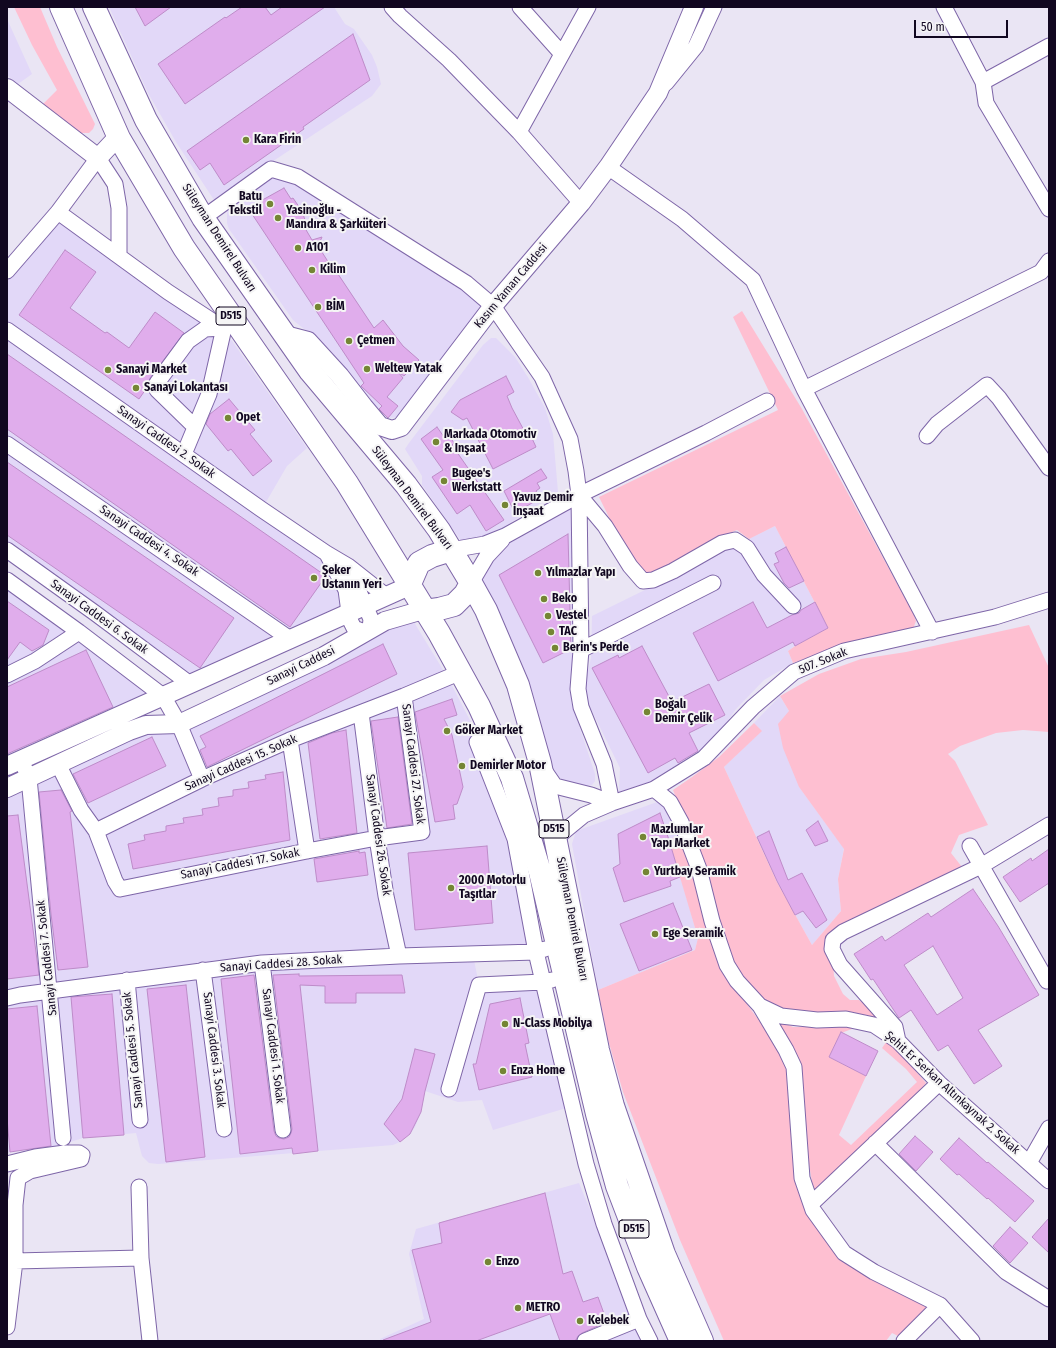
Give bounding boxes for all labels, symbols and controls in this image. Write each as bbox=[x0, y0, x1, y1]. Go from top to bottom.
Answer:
scale bar bbox=[916, 12, 1010, 38]
text: 50 m bbox=[921, 20, 945, 34]
place label: Kara Firin bbox=[254, 133, 301, 147]
marker: Kara Firin bbox=[241, 135, 251, 145]
street label: Süleyman Demirel Bulvarı bbox=[179, 181, 259, 295]
place label: Batu Tekstil bbox=[229, 190, 262, 218]
marker: Batu Tekstil bbox=[265, 199, 275, 209]
place label: Yasinoğlu - Mandıra & Şarküteri bbox=[286, 204, 386, 232]
marker: Yasinoğlu - Mandıra & Şarküteri bbox=[273, 213, 283, 223]
place label: A101 bbox=[306, 241, 328, 255]
street label: Kasım Yaman Caddesi bbox=[471, 241, 551, 331]
marker: A101 bbox=[293, 243, 303, 253]
place label: Kilim bbox=[320, 263, 346, 277]
marker: Kilim bbox=[307, 265, 317, 275]
place label: BİM bbox=[326, 300, 345, 314]
marker: BİM bbox=[313, 302, 323, 312]
road number: D515 bbox=[216, 307, 246, 325]
place label: Çetmen bbox=[357, 334, 395, 348]
marker: Çetmen bbox=[344, 336, 354, 346]
place label: Weltew Yatak bbox=[375, 362, 442, 376]
place label: Sanayi Market bbox=[116, 363, 187, 377]
marker: Weltew Yatak bbox=[362, 364, 372, 374]
marker: Sanayi Market bbox=[103, 365, 113, 375]
place label: Sanayi Lokantası bbox=[144, 381, 228, 395]
marker: Sanayi Lokantası bbox=[131, 383, 141, 393]
street label: Sanayi Caddesi 2. Sokak bbox=[114, 403, 218, 481]
place label: Opet bbox=[236, 411, 260, 425]
marker: Opet bbox=[223, 413, 233, 423]
place label: Markada Otomotiv & Inşaat bbox=[444, 428, 536, 456]
marker: Markada Otomotiv & Inşaat bbox=[431, 437, 441, 447]
street label: Süleyman Demirel Bulvarı bbox=[368, 443, 456, 553]
place label: Bugee's Werkstatt bbox=[452, 467, 501, 495]
marker: Bugee's Werkstatt bbox=[439, 476, 449, 486]
place label: Yavuz Demir İnşaat bbox=[513, 491, 574, 519]
marker: Yavuz Demir İnşaat bbox=[500, 500, 510, 510]
street label: Sanayi Caddesi 4. Sokak bbox=[96, 502, 202, 580]
place label: Şeker Ustanın Yeri bbox=[322, 564, 382, 592]
place label: Yılmazlar Yapı bbox=[546, 566, 615, 580]
marker: Yılmazlar Yapı bbox=[533, 568, 543, 578]
marker: Şeker Ustanın Yeri bbox=[309, 573, 319, 583]
street label: Sanayi Caddesi 6. Sokak bbox=[47, 577, 151, 657]
place label: Beko bbox=[552, 592, 577, 606]
marker: Beko bbox=[539, 594, 549, 604]
place label: Vestel bbox=[556, 609, 587, 623]
marker: Vestel bbox=[543, 611, 553, 621]
place label: TAC bbox=[559, 625, 577, 639]
marker: TAC bbox=[546, 627, 556, 637]
place label: Berin's Perde bbox=[563, 641, 629, 655]
street label: Sanayi Caddesi bbox=[265, 643, 337, 689]
marker: Berin's Perde bbox=[550, 643, 560, 653]
street label: 507. Sokak bbox=[797, 645, 849, 677]
place label: Boğalı Demir Çelik bbox=[655, 698, 712, 726]
street label: Sanayi Caddesi 27. Sokak bbox=[398, 703, 428, 825]
marker: Boğalı Demir Çelik bbox=[642, 707, 652, 717]
place label: Göker Market bbox=[455, 724, 523, 738]
marker: Göker Market bbox=[442, 726, 452, 736]
street label: Sanayi Caddesi 15. Sokak bbox=[183, 732, 299, 794]
place label: Demirler Motor bbox=[470, 759, 546, 773]
marker: Demirler Motor bbox=[457, 761, 467, 771]
street label: Sanayi Caddesi 26. Sokak bbox=[362, 773, 394, 897]
road number: D515 bbox=[539, 820, 569, 838]
place label: Mazlumlar Yapı Market bbox=[651, 823, 710, 851]
marker: Mazlumlar Yapı Market bbox=[638, 832, 648, 842]
street label: Sanayi Caddesi 17. Sokak bbox=[179, 845, 301, 883]
street label: Süleyman Demirel Bulvarı bbox=[553, 856, 591, 982]
place label: Yurtbay Seramik bbox=[654, 865, 736, 879]
marker: Yurtbay Seramik bbox=[641, 867, 651, 877]
place label: 2000 Motorlu Taşıtlar bbox=[459, 874, 526, 902]
marker: 2000 Motorlu Taşıtlar bbox=[446, 883, 456, 893]
street label: Sanayi Caddesi 7. Sokak bbox=[34, 900, 60, 1016]
place label: Ege Seramik bbox=[663, 927, 723, 941]
marker: Ege Seramik bbox=[650, 929, 660, 939]
street label: Sanayi Caddesi 28. Sokak bbox=[219, 953, 343, 975]
street label: Sanayi Caddesi 1. Sokak bbox=[259, 988, 287, 1104]
street label: Sanayi Caddesi 5. Sokak bbox=[120, 991, 146, 1109]
street label: Sanayi Caddesi 3. Sokak bbox=[200, 991, 228, 1109]
place label: N-Class Mobilya bbox=[513, 1017, 592, 1031]
marker: N-Class Mobilya bbox=[500, 1019, 510, 1029]
street label: Şehit Er Serkan Altınkaynak 2. Sokak bbox=[882, 1029, 1022, 1157]
place label: Enza Home bbox=[511, 1064, 565, 1078]
marker: Enza Home bbox=[498, 1066, 508, 1076]
road number: D515 bbox=[619, 1220, 649, 1238]
place label: Enzo bbox=[496, 1255, 519, 1269]
marker: Enzo bbox=[483, 1257, 493, 1267]
place label: METRO bbox=[526, 1301, 560, 1315]
marker: METRO bbox=[513, 1303, 523, 1313]
place label: Kelebek bbox=[588, 1314, 629, 1328]
marker: Kelebek bbox=[575, 1316, 585, 1326]

